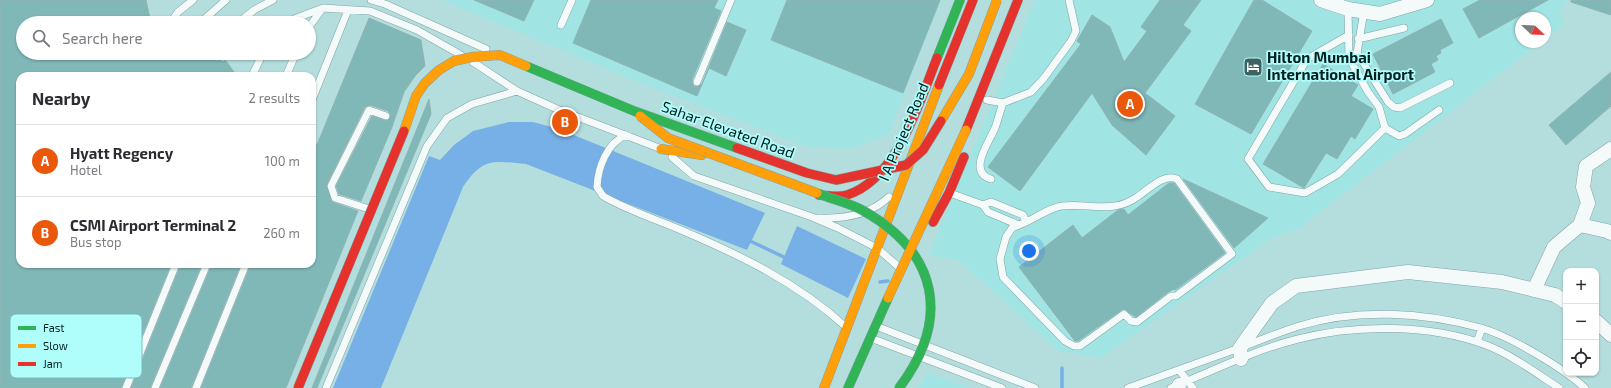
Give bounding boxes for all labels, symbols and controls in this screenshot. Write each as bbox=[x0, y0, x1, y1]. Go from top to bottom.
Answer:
north arrow bbox=[1515, 12, 1551, 48]
search box bbox=[16, 16, 316, 60]
icon: search bbox=[30, 27, 52, 49]
text: Search here bbox=[62, 29, 143, 47]
place label: Hilton Mumbai International Airport bbox=[1267, 48, 1414, 83]
hotel icon: Hilton Mumbai International Airport bbox=[1242, 56, 1264, 78]
street label: I A Project Road bbox=[874, 80, 933, 184]
text: Nearby bbox=[32, 88, 90, 108]
pin: A bbox=[1117, 89, 1143, 119]
text: 2 results bbox=[248, 90, 300, 106]
street label: Sahar Elevated Road bbox=[660, 97, 797, 161]
pin: B bbox=[552, 107, 578, 137]
text: Hyatt Regency bbox=[70, 144, 173, 162]
text: A bbox=[41, 153, 49, 169]
text: 100 m bbox=[265, 153, 300, 169]
text: Hotel bbox=[70, 162, 102, 178]
text: CSMI Airport Terminal 2 bbox=[70, 216, 236, 234]
text: B bbox=[41, 225, 49, 241]
text: 260 m bbox=[263, 225, 300, 241]
text: Bus stop bbox=[70, 234, 121, 250]
your location bbox=[1019, 241, 1039, 261]
map controls bbox=[1563, 268, 1599, 376]
button: + bbox=[1563, 268, 1599, 304]
button: − bbox=[1563, 304, 1599, 340]
legend bbox=[10, 314, 142, 378]
text: Fast bbox=[43, 321, 65, 334]
text: Slow bbox=[43, 339, 68, 352]
button: locate bbox=[1563, 340, 1599, 376]
text: Jam bbox=[43, 357, 62, 370]

